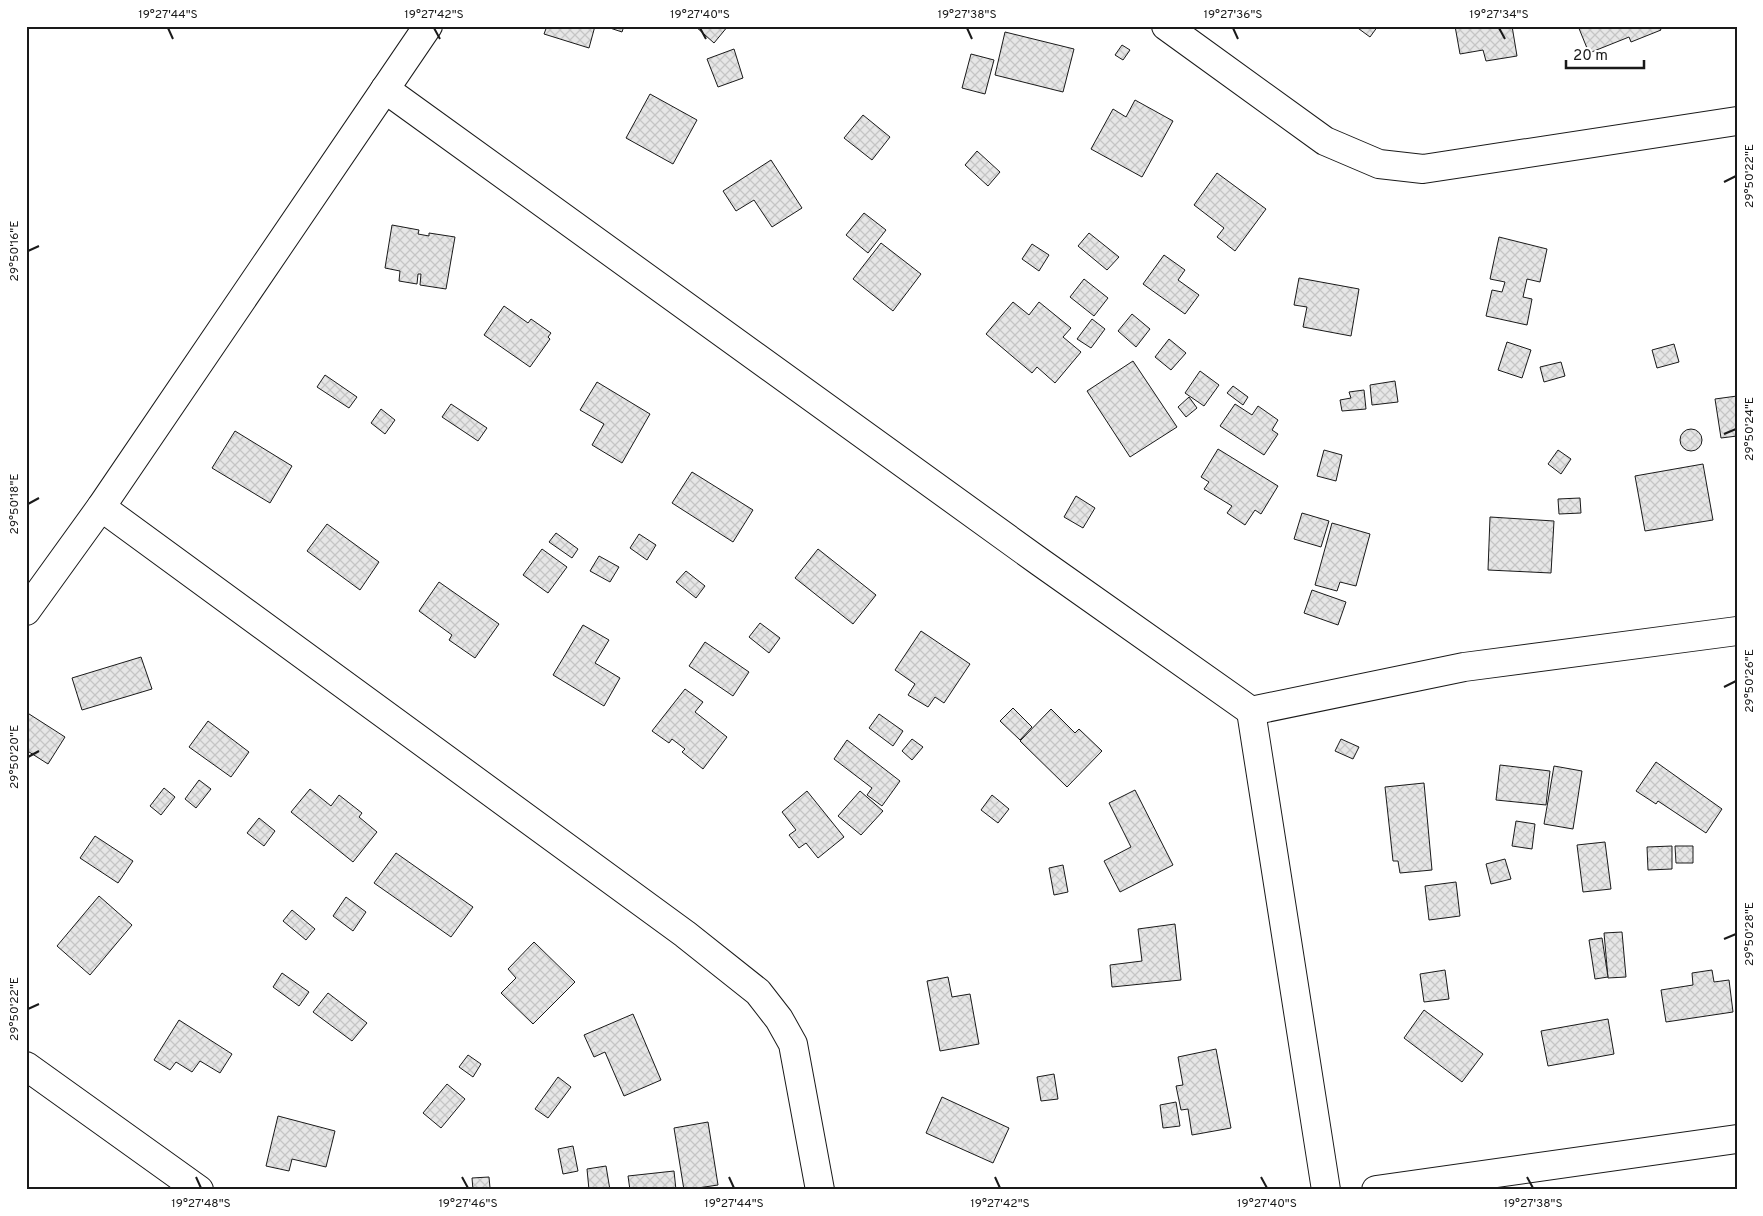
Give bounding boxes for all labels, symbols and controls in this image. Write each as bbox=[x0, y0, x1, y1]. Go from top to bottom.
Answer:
text: 19°27'44"S bbox=[138, 7, 198, 23]
text: 19°27'42"S bbox=[404, 7, 464, 23]
text: 19°27'40"S bbox=[670, 7, 730, 23]
text: 19°27'38"S bbox=[937, 7, 997, 23]
text: 19°27'36"S bbox=[1203, 7, 1263, 23]
text: 19°27'34"S bbox=[1469, 7, 1529, 23]
scale bar bbox=[1566, 38, 1643, 70]
text: 20 m bbox=[1573, 47, 1608, 66]
text: 29°50'22"E bbox=[1742, 144, 1758, 208]
text: 29°50'16"E bbox=[7, 221, 23, 281]
text: 29°50'24"E bbox=[1742, 397, 1758, 461]
text: 29°50'18"E bbox=[7, 474, 23, 534]
text: 29°50'26"E bbox=[1742, 649, 1758, 713]
text: 29°50'20"E bbox=[7, 725, 23, 789]
text: 29°50'28"E bbox=[1742, 902, 1758, 966]
text: 29°50'22"E bbox=[7, 977, 23, 1041]
text: 19°27'48"S bbox=[171, 1196, 231, 1212]
text: 19°27'46"S bbox=[438, 1196, 498, 1212]
text: 19°27'44"S bbox=[704, 1196, 764, 1212]
text: 19°27'42"S bbox=[970, 1196, 1030, 1212]
text: 19°27'40"S bbox=[1237, 1196, 1297, 1212]
text: 19°27'38"S bbox=[1503, 1196, 1563, 1212]

